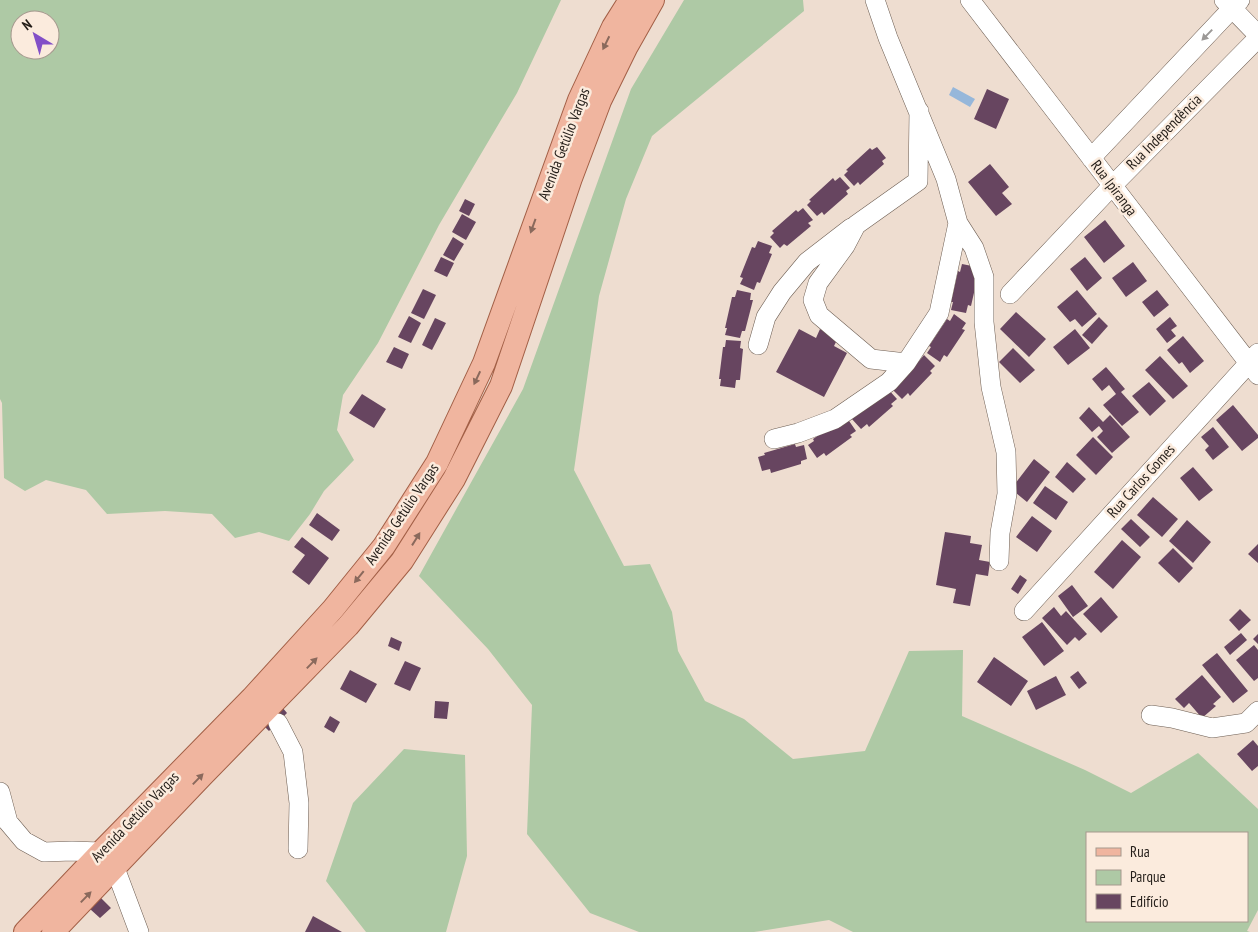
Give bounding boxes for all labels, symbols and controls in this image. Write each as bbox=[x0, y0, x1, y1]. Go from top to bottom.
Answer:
north arrow bbox=[10, 10, 60, 60]
text: N bbox=[18, 15, 36, 34]
one-way arrow bbox=[1201, 29, 1213, 41]
one-way arrow bbox=[602, 35, 610, 50]
street label: Avenida Getúlio Vargas bbox=[533, 85, 594, 203]
street label: Rua Independência bbox=[1122, 90, 1205, 173]
street label: Rua Ipiranga bbox=[1087, 156, 1142, 220]
one-way arrow bbox=[529, 219, 537, 234]
one-way arrow bbox=[473, 371, 481, 385]
street label: Rua Carlos Gomes bbox=[1103, 440, 1179, 522]
street label: Avenida Getúlio Vargas bbox=[361, 459, 443, 568]
one-way arrow bbox=[411, 532, 421, 545]
one-way arrow bbox=[353, 571, 364, 584]
one-way arrow bbox=[306, 657, 318, 669]
street label: Avenida Getúlio Vargas bbox=[87, 767, 183, 866]
one-way arrow bbox=[192, 774, 204, 786]
legend bbox=[1086, 832, 1248, 922]
text: Rua bbox=[1130, 842, 1150, 861]
text: Parque bbox=[1130, 867, 1166, 886]
one-way arrow bbox=[80, 891, 92, 903]
text: Edifício bbox=[1130, 892, 1168, 911]

